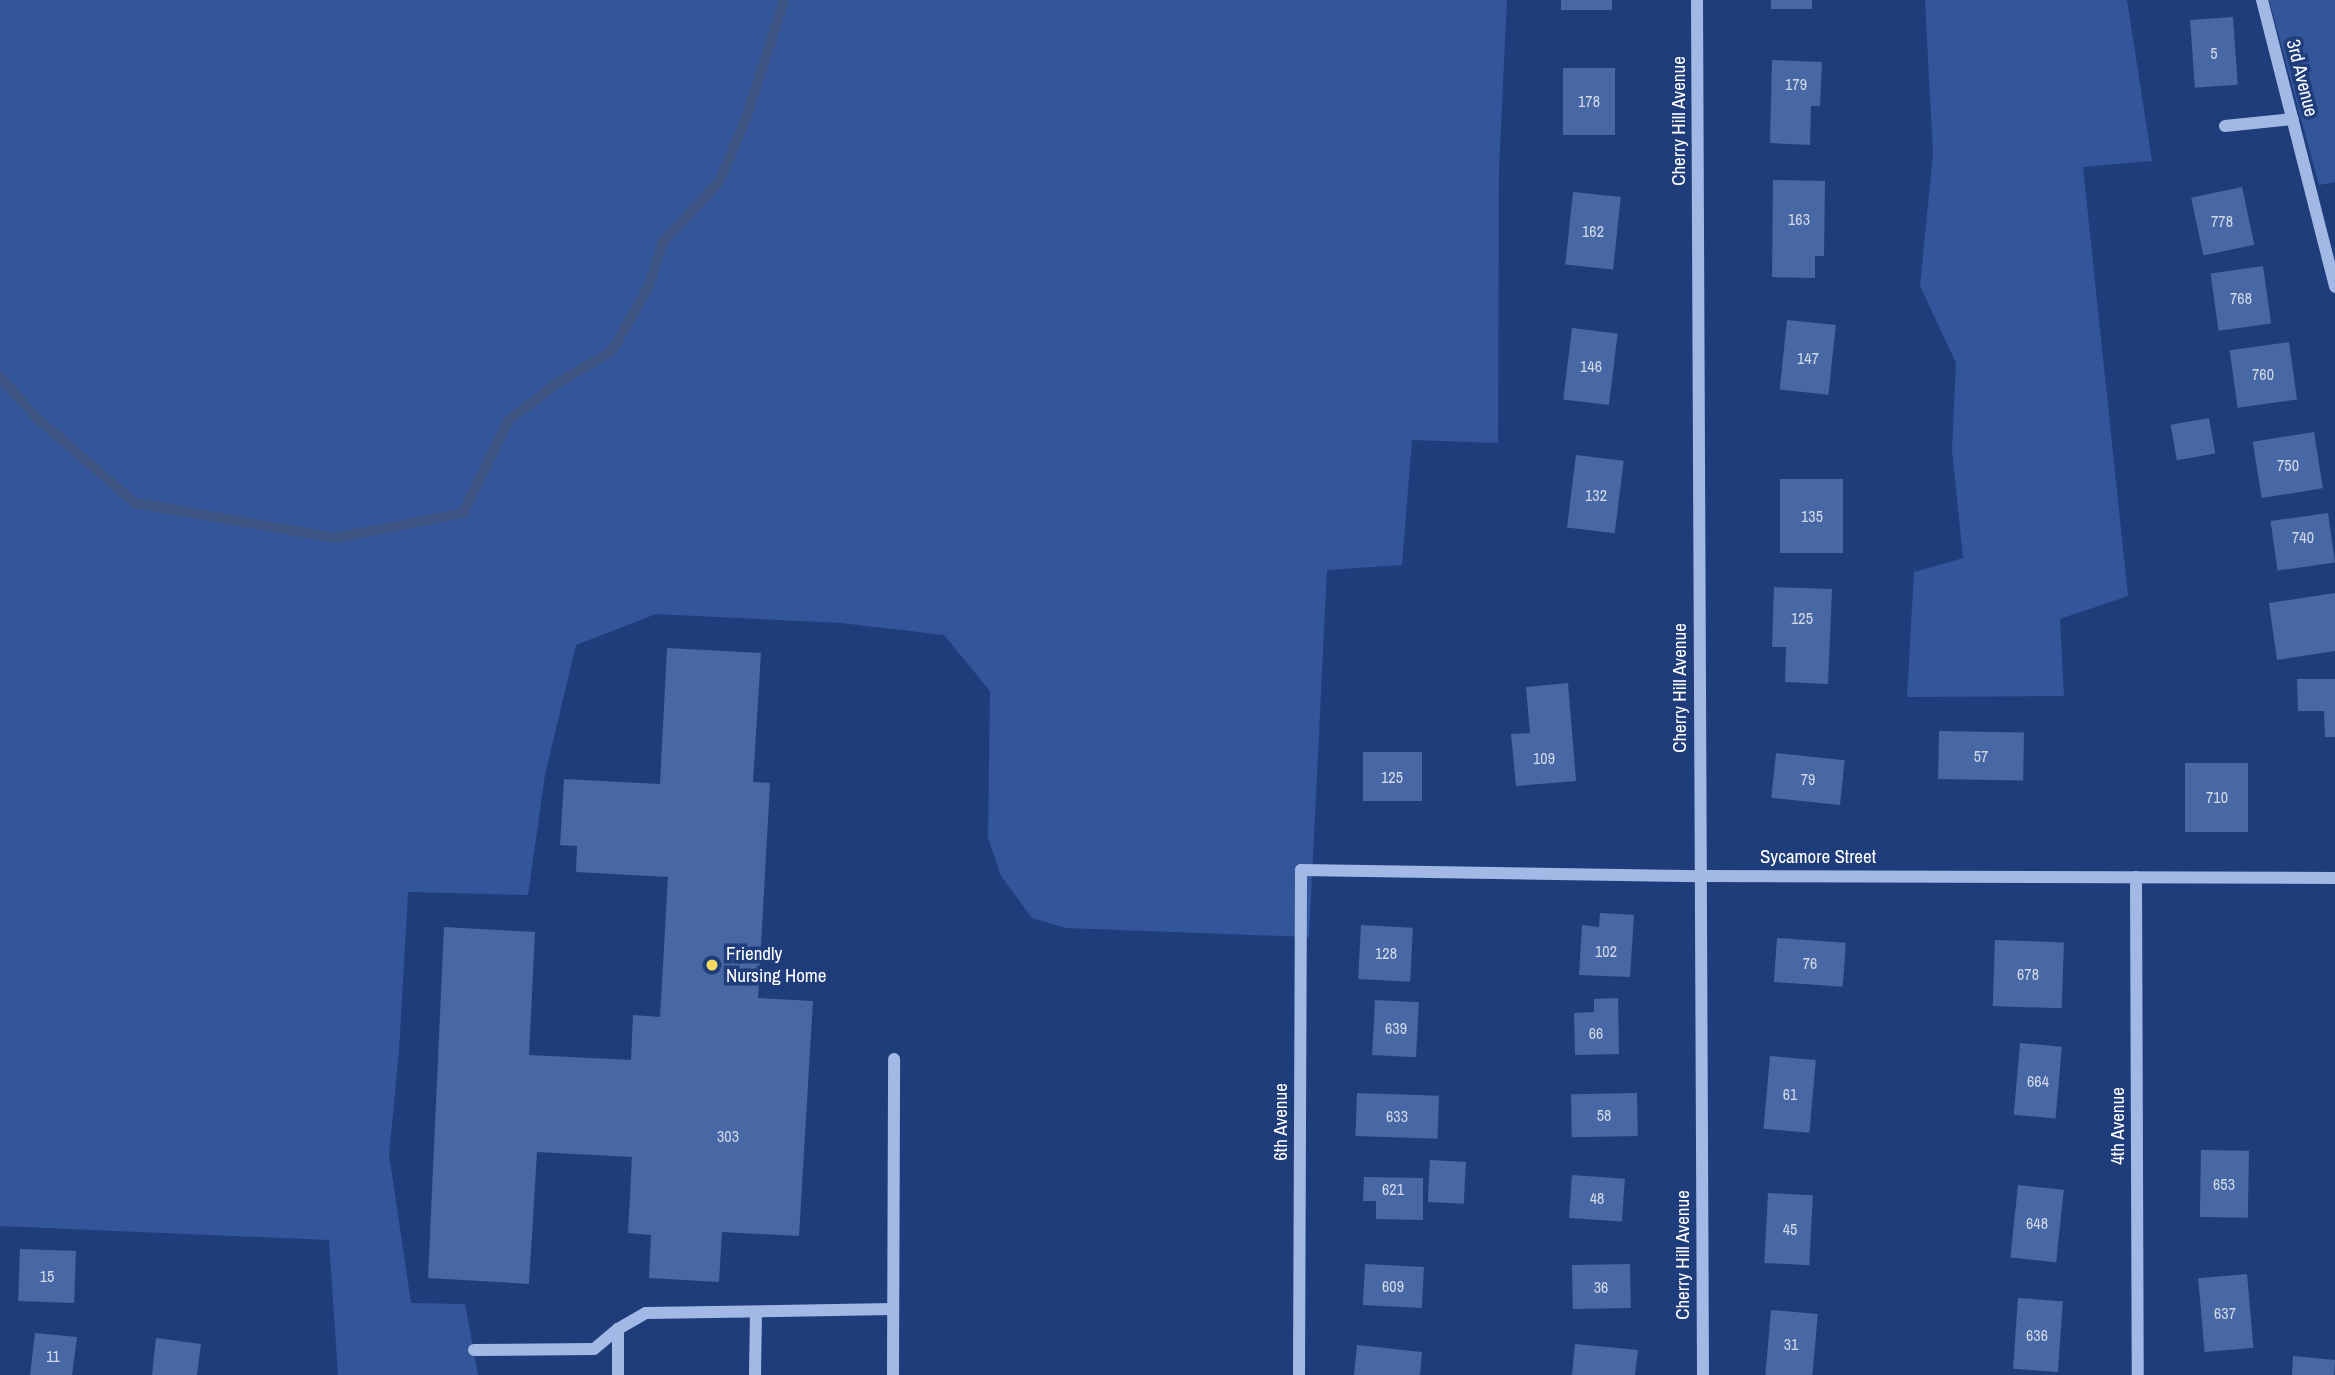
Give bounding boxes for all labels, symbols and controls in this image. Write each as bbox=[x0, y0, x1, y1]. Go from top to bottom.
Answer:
street label: 3rd Avenue bbox=[2281, 37, 2323, 119]
house number: 5 bbox=[2210, 43, 2218, 63]
street label: Cherry Hill Avenue bbox=[1668, 56, 1690, 186]
house number: 179 bbox=[1785, 74, 1807, 94]
house number: 178 bbox=[1578, 91, 1600, 111]
house number: 163 bbox=[1788, 209, 1810, 229]
house number: 778 bbox=[2211, 211, 2233, 231]
house number: 162 bbox=[1582, 221, 1604, 241]
house number: 768 bbox=[2230, 288, 2252, 308]
house number: 147 bbox=[1797, 348, 1819, 368]
house number: 146 bbox=[1580, 356, 1602, 376]
house number: 760 bbox=[2252, 364, 2274, 384]
house number: 750 bbox=[2277, 455, 2299, 475]
house number: 132 bbox=[1585, 485, 1607, 505]
house number: 135 bbox=[1801, 506, 1823, 526]
house number: 740 bbox=[2292, 527, 2314, 547]
house number: 125 bbox=[1791, 608, 1813, 628]
street label: Cherry Hill Avenue bbox=[1669, 623, 1691, 753]
house number: 57 bbox=[1974, 746, 1988, 766]
house number: 109 bbox=[1533, 748, 1555, 768]
house number: 125 bbox=[1381, 767, 1403, 787]
house number: 79 bbox=[1801, 769, 1815, 789]
house number: 710 bbox=[2206, 787, 2228, 807]
street label: Sycamore Street bbox=[1760, 846, 1876, 868]
house number: 102 bbox=[1595, 941, 1617, 961]
place label: Friendly Nursing Home bbox=[726, 943, 826, 987]
house number: 128 bbox=[1375, 943, 1397, 963]
house number: 76 bbox=[1803, 953, 1817, 973]
marker: Friendly Nursing Home bbox=[704, 957, 720, 973]
house number: 678 bbox=[2017, 964, 2039, 984]
house number: 639 bbox=[1385, 1018, 1407, 1038]
house number: 66 bbox=[1589, 1023, 1603, 1043]
house number: 664 bbox=[2027, 1071, 2049, 1091]
street label: 6th Avenue bbox=[1270, 1083, 1292, 1161]
house number: 61 bbox=[1783, 1084, 1797, 1104]
street label: 4th Avenue bbox=[2107, 1087, 2129, 1165]
house number: 58 bbox=[1597, 1105, 1611, 1125]
house number: 633 bbox=[1386, 1106, 1408, 1126]
house number: 303 bbox=[717, 1126, 739, 1146]
house number: 653 bbox=[2213, 1174, 2235, 1194]
house number: 621 bbox=[1382, 1179, 1404, 1199]
house number: 48 bbox=[1590, 1188, 1604, 1208]
street label: Cherry Hill Avenue bbox=[1672, 1190, 1694, 1320]
house number: 648 bbox=[2026, 1213, 2048, 1233]
house number: 45 bbox=[1783, 1219, 1797, 1239]
house number: 15 bbox=[40, 1266, 54, 1286]
house number: 609 bbox=[1382, 1276, 1404, 1296]
house number: 36 bbox=[1594, 1277, 1608, 1297]
house number: 637 bbox=[2214, 1303, 2236, 1323]
house number: 636 bbox=[2026, 1325, 2048, 1345]
house number: 31 bbox=[1784, 1334, 1798, 1354]
house number: 11 bbox=[46, 1346, 60, 1366]

